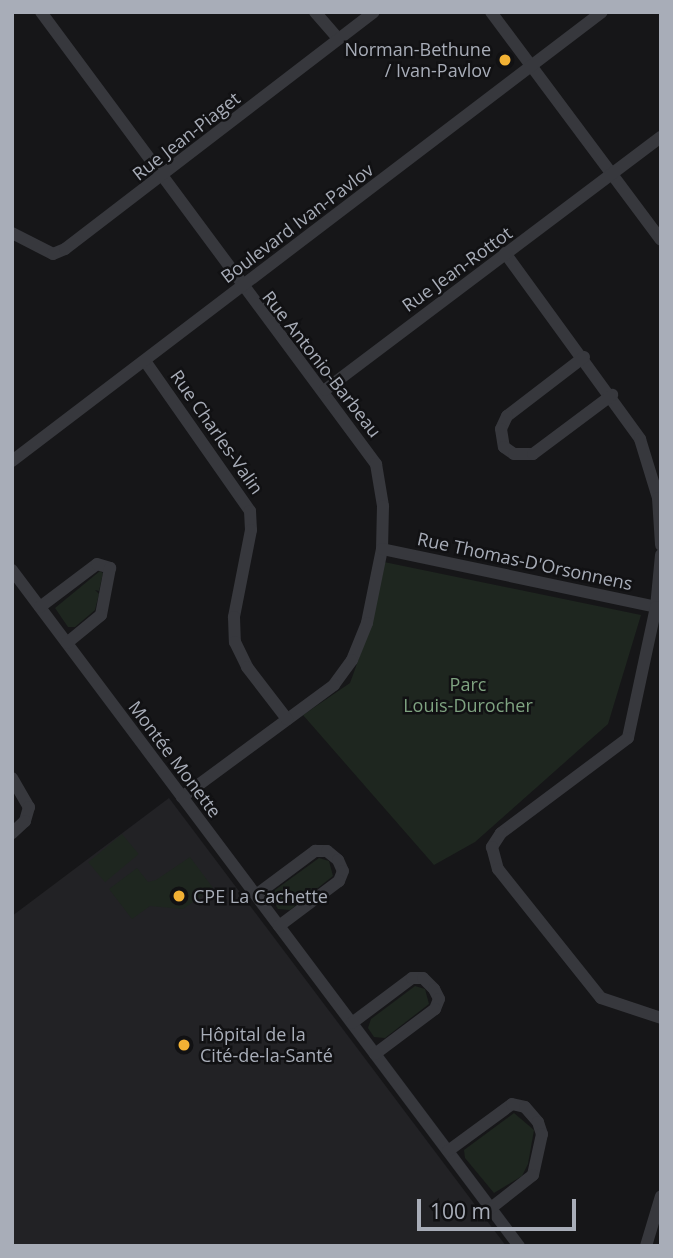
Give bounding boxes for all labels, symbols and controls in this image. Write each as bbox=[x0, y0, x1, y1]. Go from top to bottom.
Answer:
place label: Norman-Bethune / Ivan-Pavlov bbox=[344, 39, 491, 82]
marker: Norman-Bethune / Ivan-Pavlov bbox=[497, 52, 513, 68]
street label: Rue Jean-Piaget bbox=[128, 87, 244, 185]
street label: Boulevard Ivan-Pavlov bbox=[217, 159, 377, 287]
street label: Rue Jean-Rottot bbox=[398, 222, 516, 316]
street label: Rue Antonio-Barbeau bbox=[258, 286, 386, 442]
street label: Rue Charles-Valin bbox=[166, 366, 268, 498]
street label: Rue Thomas-D'Orsonnens bbox=[415, 528, 635, 594]
park label: Parc Louis-Durocher bbox=[403, 674, 533, 716]
street label: Montée Monette bbox=[124, 696, 226, 822]
place label: CPE La Cachette bbox=[193, 885, 328, 907]
marker: CPE La Cachette bbox=[171, 888, 187, 904]
place label: Hôpital de la Cité-de-la-Santé bbox=[200, 1024, 333, 1066]
marker: Hôpital de la Cité-de-la-Santé bbox=[174, 1035, 194, 1055]
scale bar bbox=[421, 1184, 580, 1228]
text: 100 m bbox=[430, 1197, 491, 1225]

